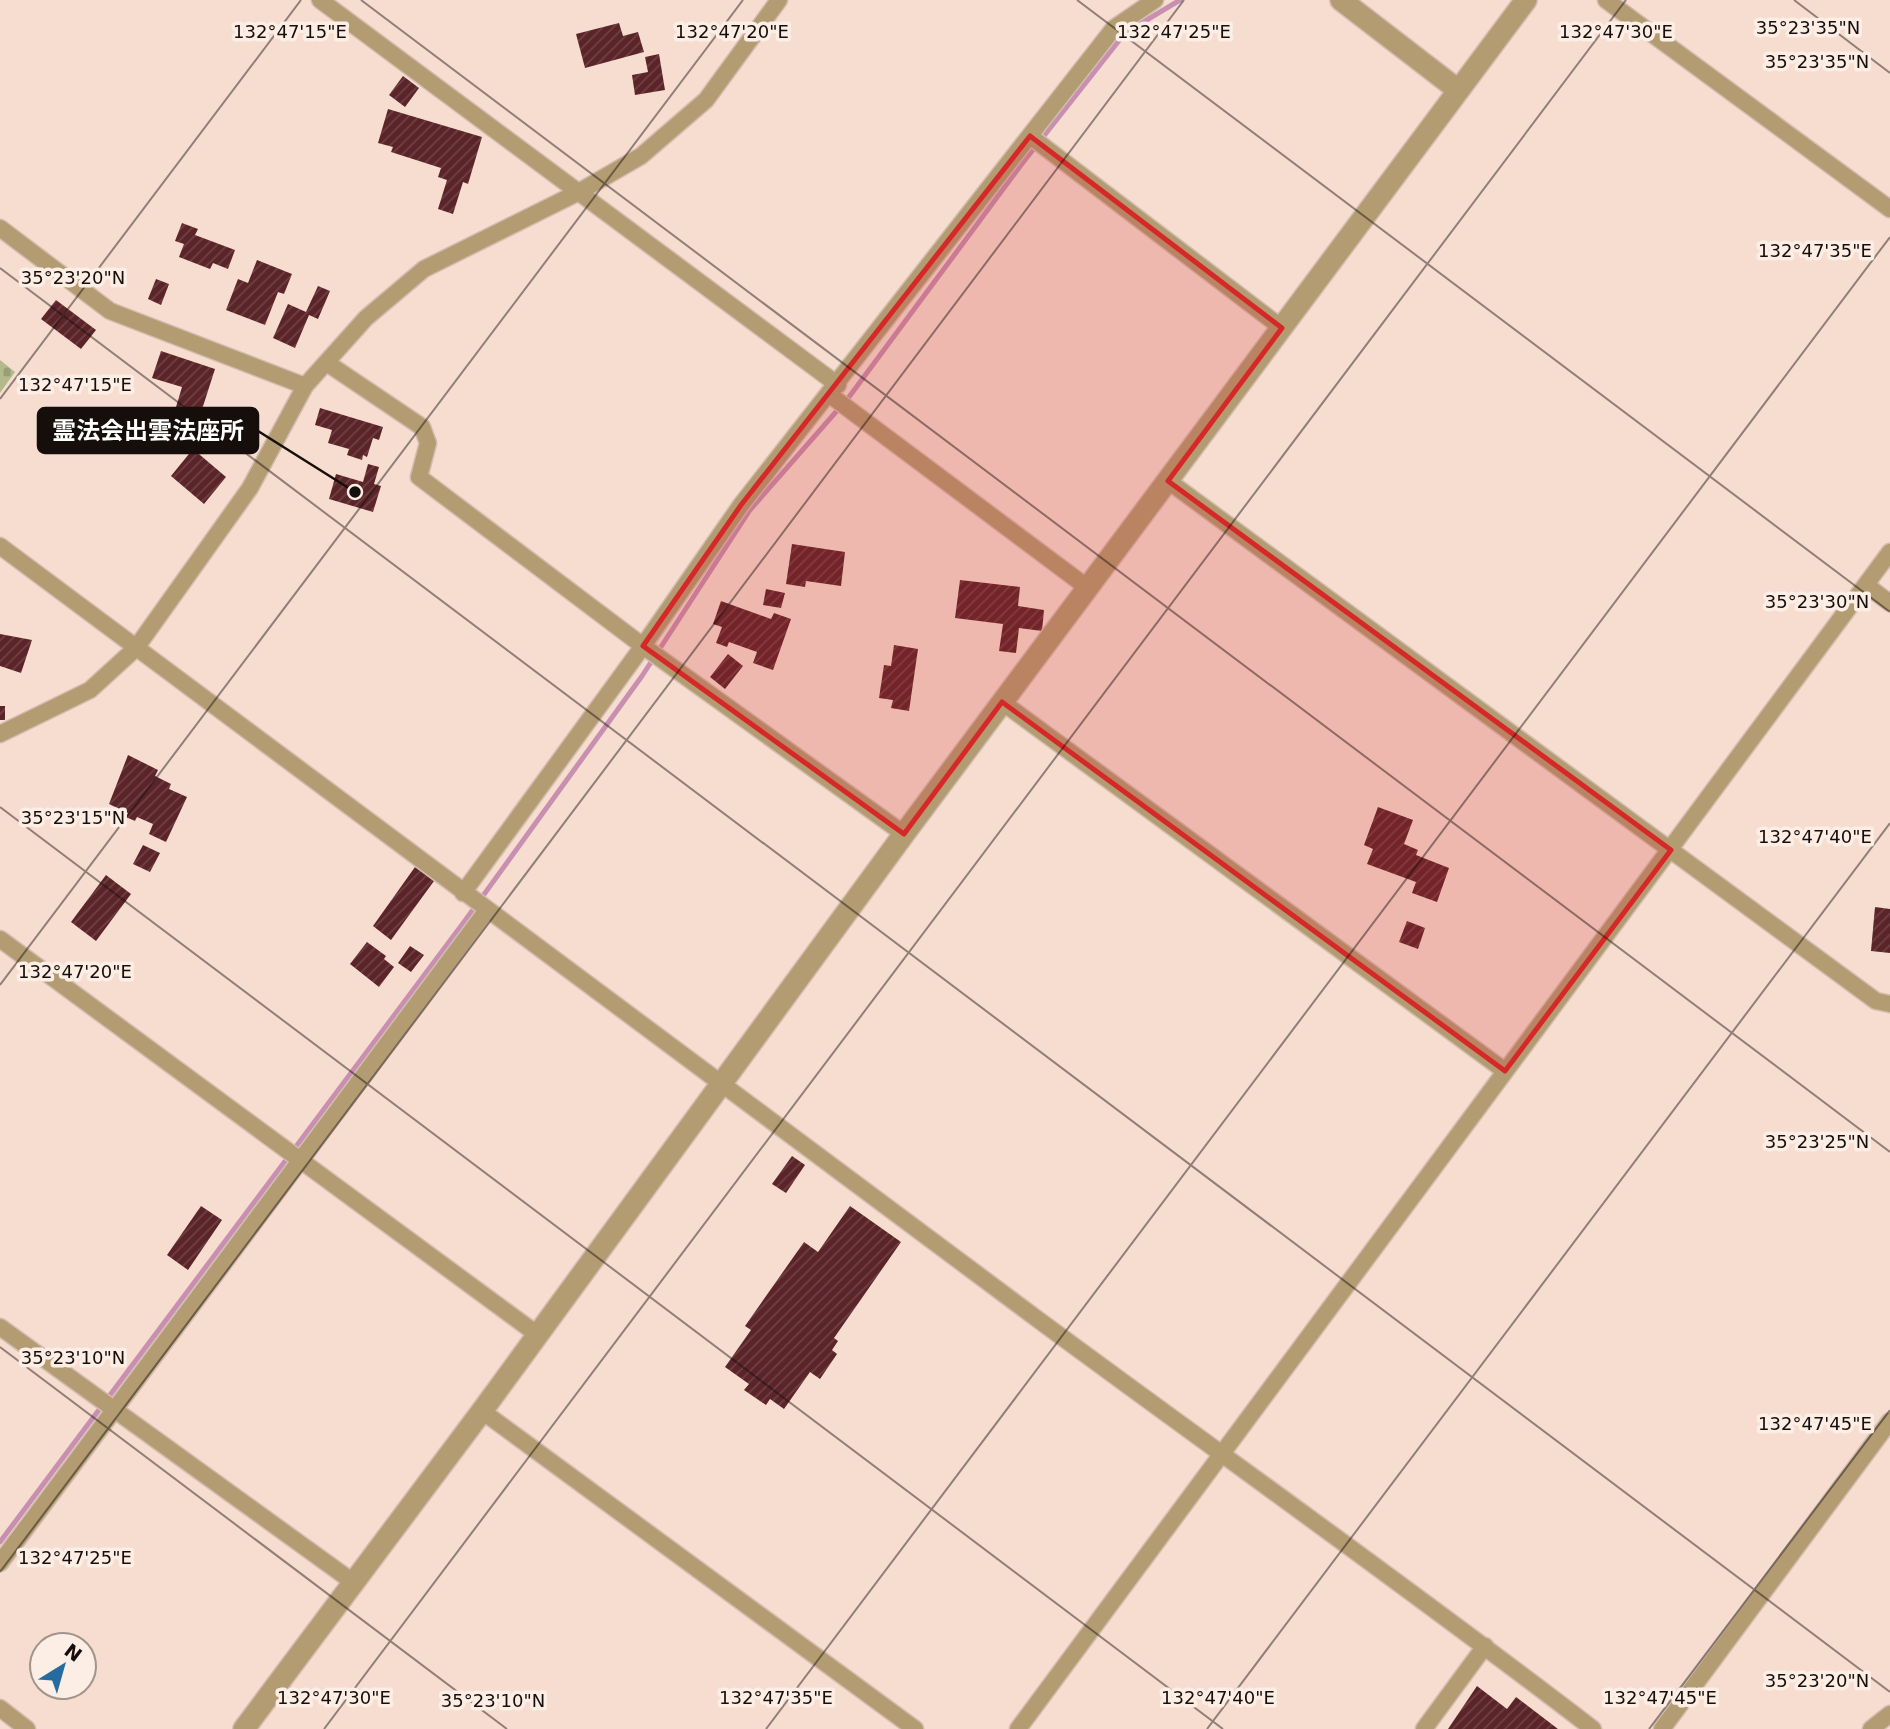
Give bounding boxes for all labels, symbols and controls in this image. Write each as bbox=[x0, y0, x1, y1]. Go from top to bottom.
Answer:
text: 35°23'35"N bbox=[1756, 17, 1860, 38]
text: 132°47'15"E bbox=[233, 21, 347, 42]
text: 132°47'20"E bbox=[675, 21, 789, 42]
text: 132°47'25"E bbox=[1117, 21, 1231, 42]
text: 132°47'30"E bbox=[1559, 21, 1673, 42]
text: 35°23'35"N bbox=[1765, 51, 1869, 72]
text: 132°47'35"E bbox=[1758, 240, 1872, 261]
text: 35°23'20"N bbox=[21, 267, 125, 288]
text: 132°47'15"E bbox=[18, 374, 132, 395]
callout: 霊法会出雲法座所 bbox=[38, 408, 258, 453]
text: 霊法会出雲法座所 bbox=[52, 417, 244, 445]
text: 35°23'30"N bbox=[1765, 591, 1869, 612]
text: 35°23'15"N bbox=[21, 807, 125, 828]
text: 132°47'40"E bbox=[1758, 826, 1872, 847]
text: 132°47'20"E bbox=[18, 961, 132, 982]
text: 35°23'25"N bbox=[1765, 1131, 1869, 1152]
text: 35°23'10"N bbox=[21, 1347, 125, 1368]
text: 132°47'45"E bbox=[1758, 1413, 1872, 1434]
text: 132°47'25"E bbox=[18, 1547, 132, 1568]
north arrow bbox=[28, 1631, 98, 1701]
text: N bbox=[60, 1639, 86, 1666]
text: 35°23'20"N bbox=[1765, 1670, 1869, 1691]
text: 132°47'30"E bbox=[277, 1687, 391, 1708]
text: 132°47'35"E bbox=[719, 1687, 833, 1708]
text: 132°47'40"E bbox=[1161, 1687, 1275, 1708]
text: 132°47'45"E bbox=[1603, 1687, 1717, 1708]
text: 35°23'10"N bbox=[441, 1690, 545, 1711]

